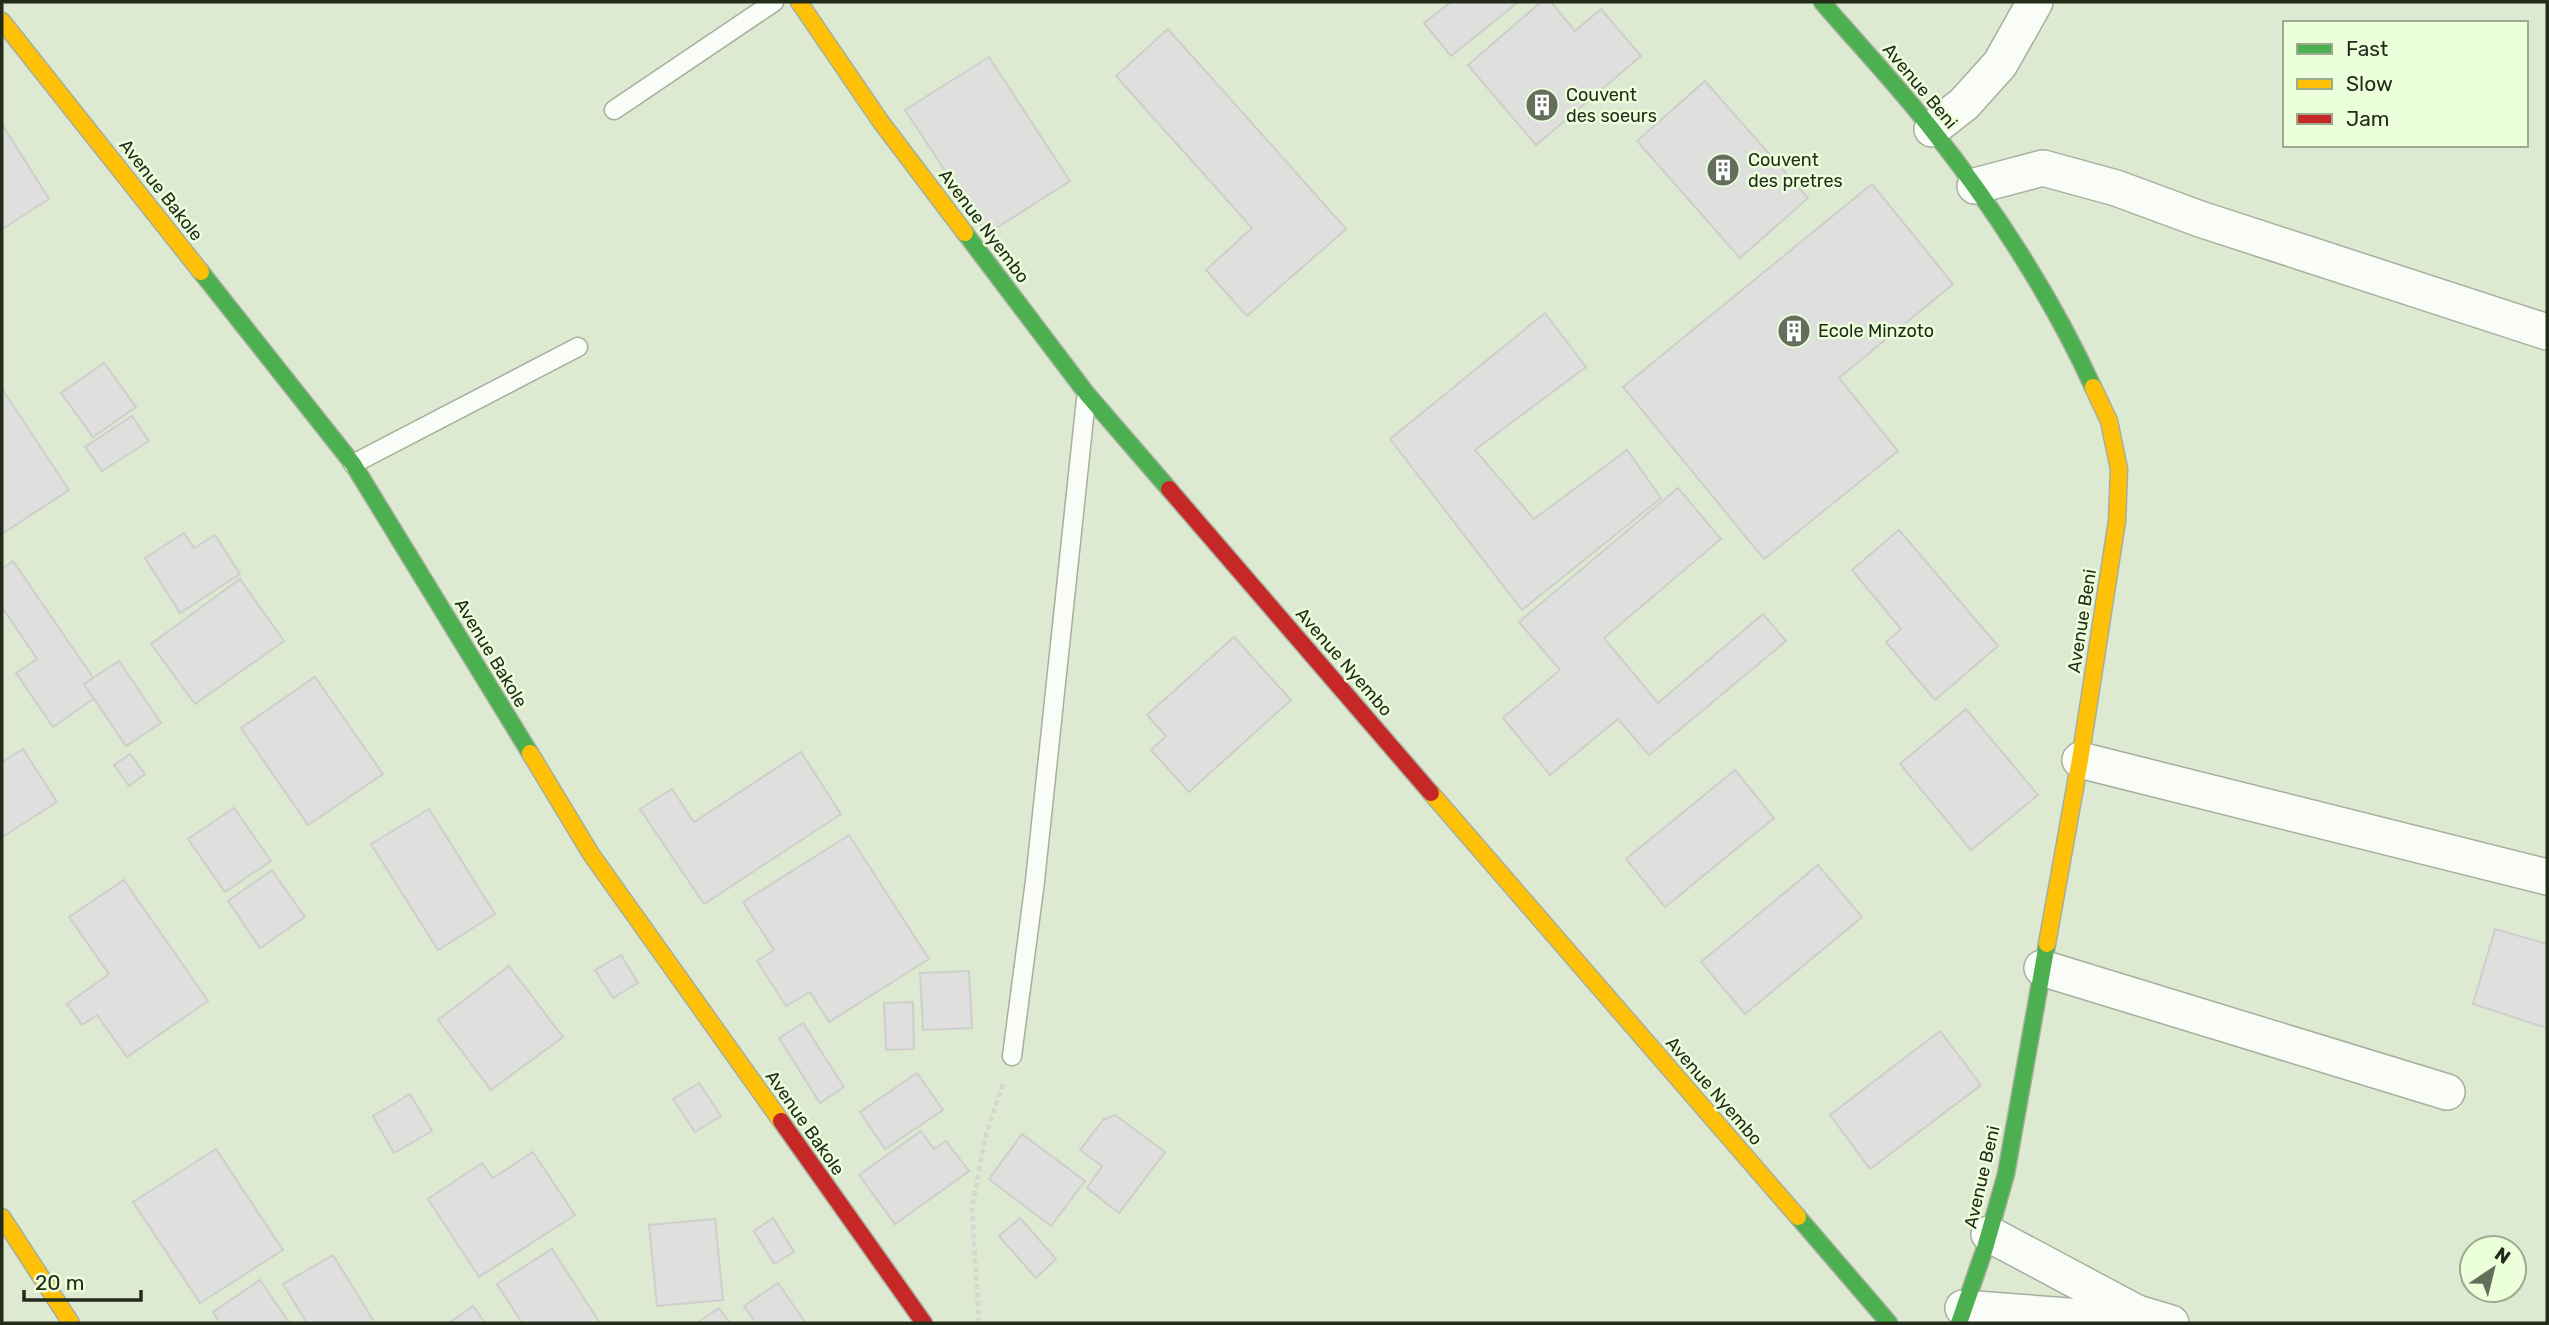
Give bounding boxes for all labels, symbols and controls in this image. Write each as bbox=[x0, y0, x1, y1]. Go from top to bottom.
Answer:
legend bbox=[2283, 21, 2528, 147]
text: Fast bbox=[2346, 36, 2388, 61]
street label: Avenue Beni bbox=[1878, 39, 1962, 133]
text: Slow bbox=[2346, 71, 2393, 96]
place label: Couvent des soeurs bbox=[1566, 84, 1657, 127]
building icon: Couvent des soeurs bbox=[1523, 86, 1561, 124]
text: Jam bbox=[2346, 106, 2390, 131]
street label: Avenue Bakole bbox=[114, 135, 208, 245]
place label: Couvent des pretres bbox=[1748, 149, 1843, 192]
building icon: Couvent des pretres bbox=[1704, 151, 1742, 189]
street label: Avenue Nyembo bbox=[934, 165, 1034, 287]
building icon: Ecole Minzoto bbox=[1775, 312, 1813, 350]
place label: Ecole Minzoto bbox=[1818, 320, 1934, 342]
street label: Avenue Beni bbox=[2063, 568, 2101, 674]
street label: Avenue Bakole bbox=[450, 595, 532, 711]
street label: Avenue Nyembo bbox=[1291, 603, 1397, 721]
street label: Avenue Nyembo bbox=[1661, 1032, 1767, 1150]
street label: Avenue Bakole bbox=[761, 1066, 849, 1180]
street label: Avenue Beni bbox=[1959, 1123, 2005, 1231]
north arrow bbox=[2458, 1234, 2528, 1304]
text: N bbox=[2490, 1242, 2515, 1269]
scale bar bbox=[24, 1258, 142, 1302]
text: 20 m bbox=[35, 1270, 84, 1295]

